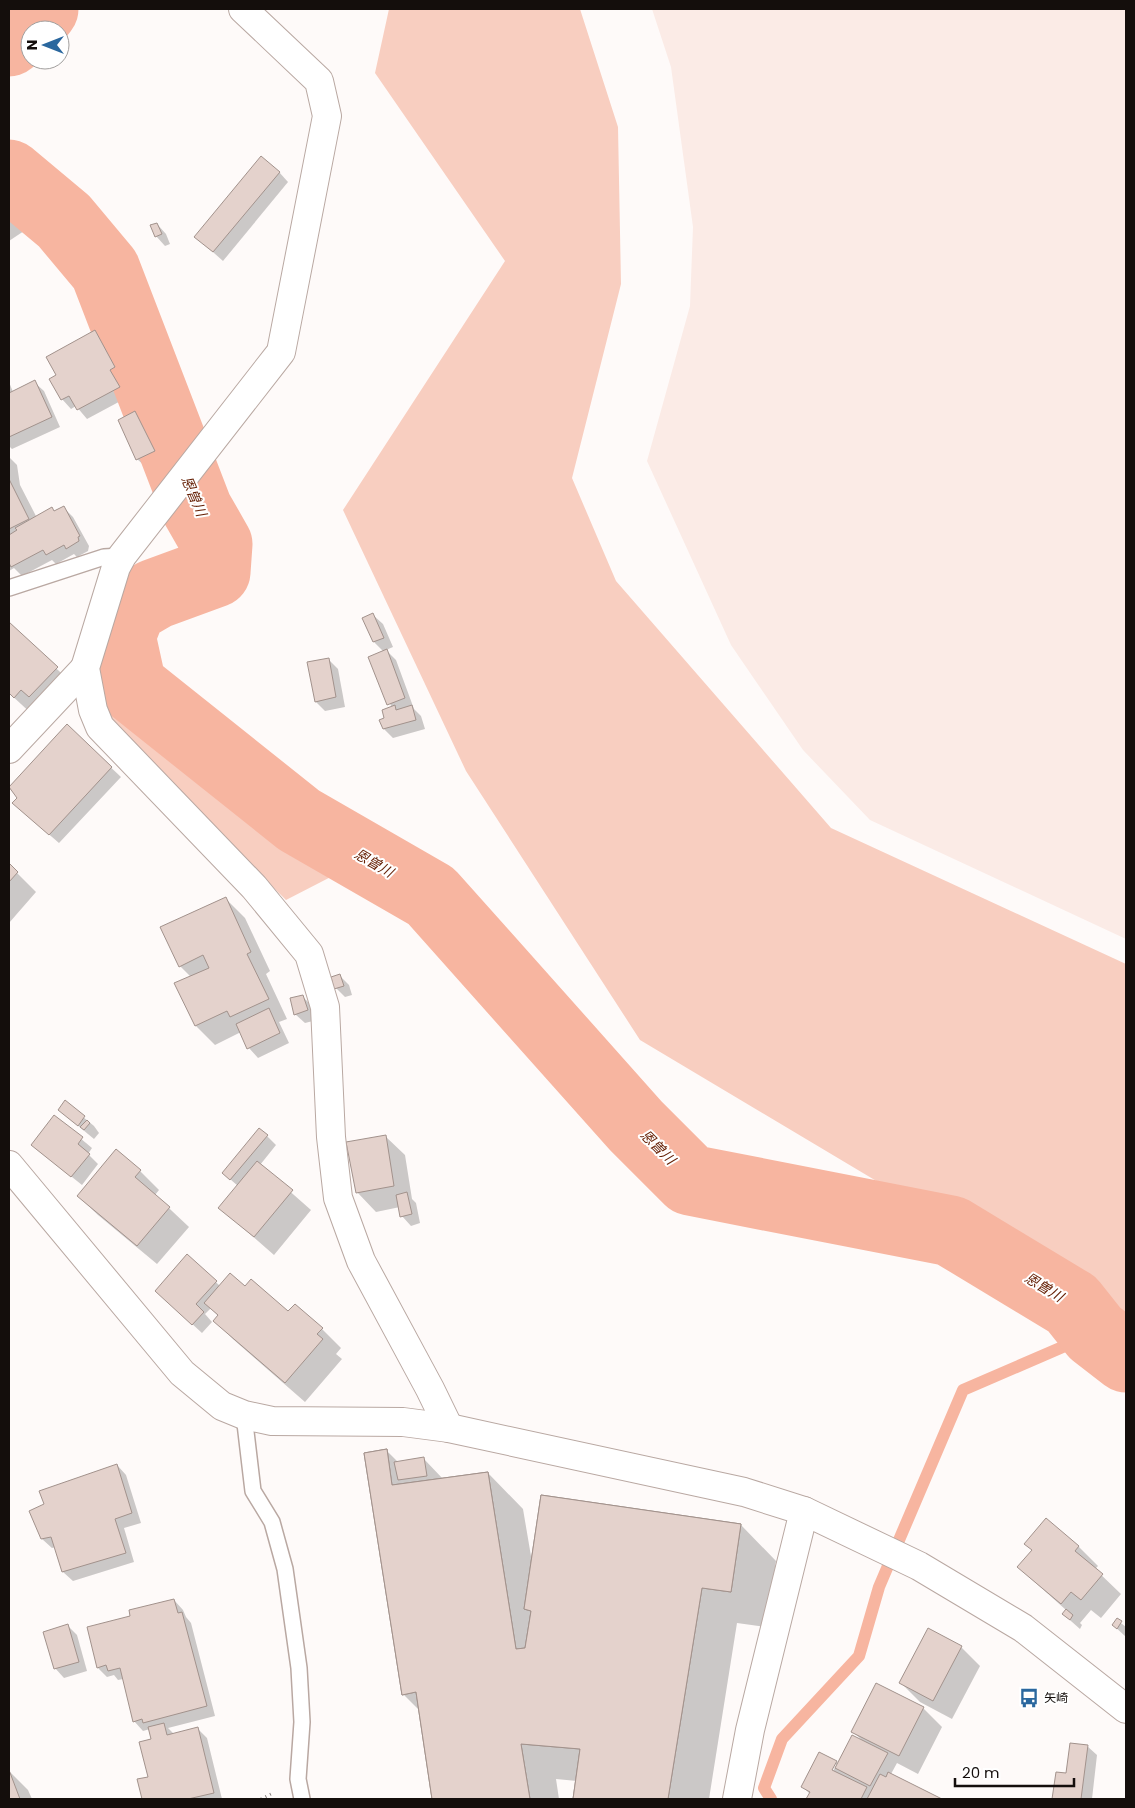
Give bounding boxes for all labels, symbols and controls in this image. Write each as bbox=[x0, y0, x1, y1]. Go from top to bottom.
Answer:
north arrow bbox=[20, 20, 70, 70]
text: N bbox=[22, 40, 42, 50]
water label: 恩曽川 bbox=[177, 473, 212, 521]
water label: 恩曽川 bbox=[351, 844, 399, 883]
water label: 恩曽川 bbox=[636, 1125, 681, 1170]
water label: 恩曽川 bbox=[1021, 1268, 1069, 1307]
bus stop icon: 矢崎 bbox=[1018, 1687, 1040, 1709]
place label: 矢崎 bbox=[1044, 1689, 1068, 1706]
scale bar bbox=[955, 1756, 1074, 1788]
text: 20 m bbox=[962, 1762, 1000, 1783]

